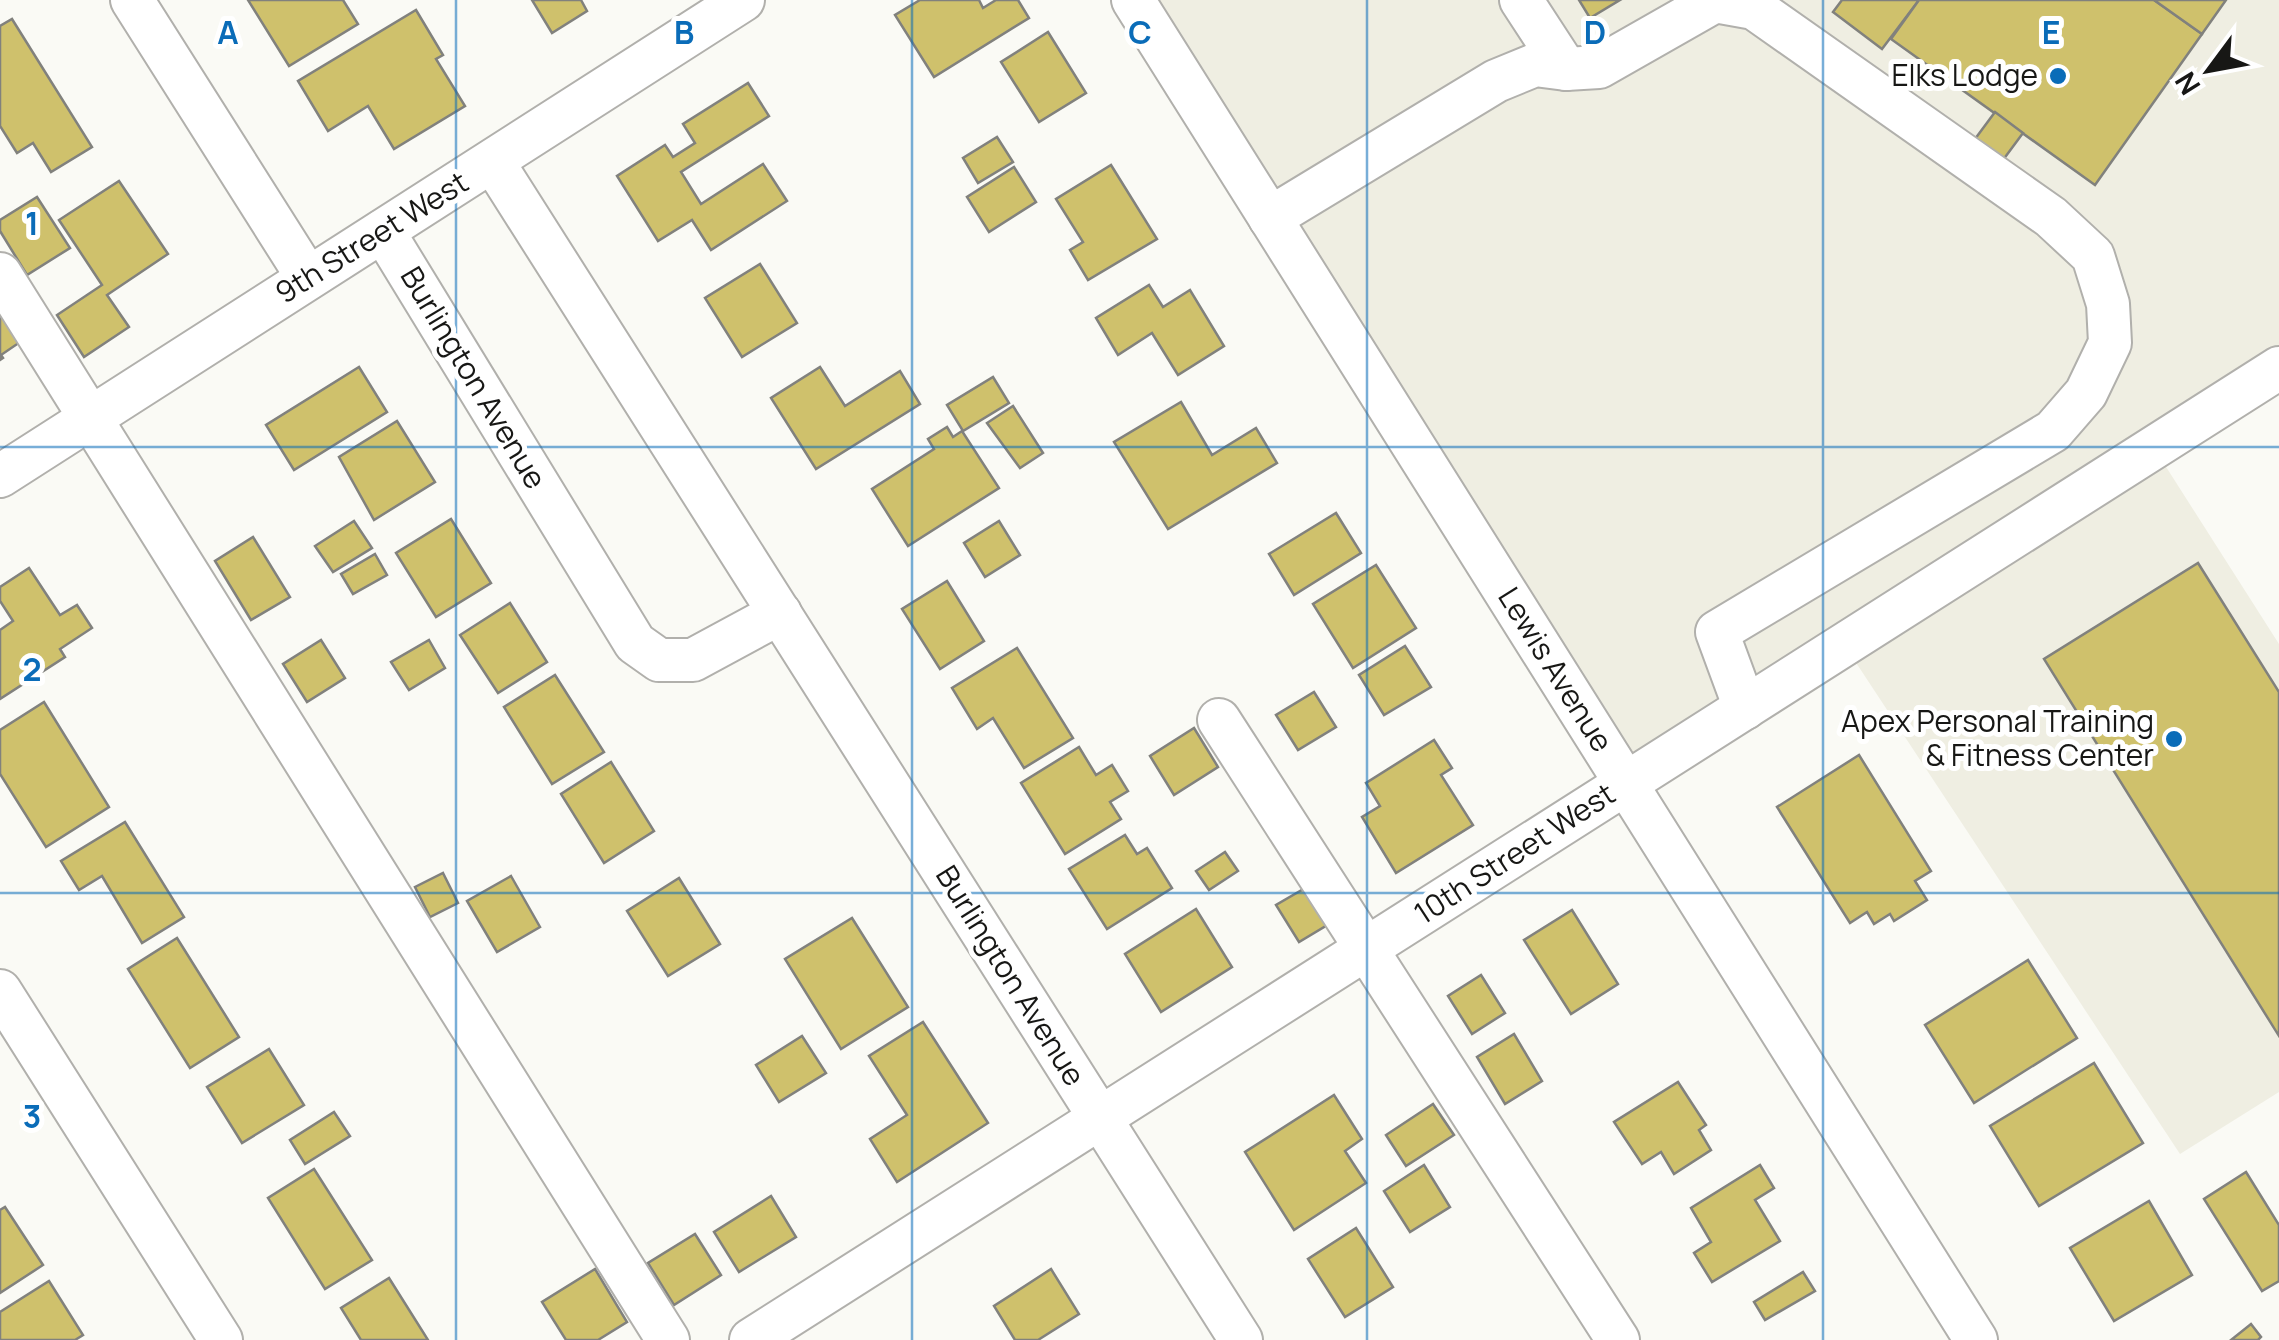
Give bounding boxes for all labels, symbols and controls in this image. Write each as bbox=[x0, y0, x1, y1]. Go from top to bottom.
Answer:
text: A bbox=[217, 10, 239, 54]
text: B bbox=[674, 10, 694, 54]
text: C bbox=[1128, 10, 1152, 54]
text: D bbox=[1584, 10, 1606, 54]
text: E bbox=[2042, 10, 2060, 54]
north arrow bbox=[2159, 20, 2259, 120]
place label: Elks Lodge bbox=[1891, 54, 2038, 95]
marker: Elks Lodge bbox=[2047, 65, 2069, 87]
text: N bbox=[2166, 65, 2208, 102]
street label: 9th Street West bbox=[267, 161, 475, 312]
text: 1 bbox=[25, 201, 39, 245]
street label: Burlington Avenue bbox=[392, 259, 557, 496]
street label: Lewis Avenue bbox=[1489, 579, 1623, 759]
text: 2 bbox=[22, 647, 42, 691]
place label: Apex Personal Training & Fitness Center bbox=[1841, 700, 2154, 775]
marker: Apex Personal Training & Fitness Center bbox=[2163, 728, 2185, 750]
street label: 10th Street West bbox=[1406, 773, 1622, 933]
street label: Burlington Avenue bbox=[927, 857, 1096, 1093]
text: 3 bbox=[23, 1094, 41, 1138]

